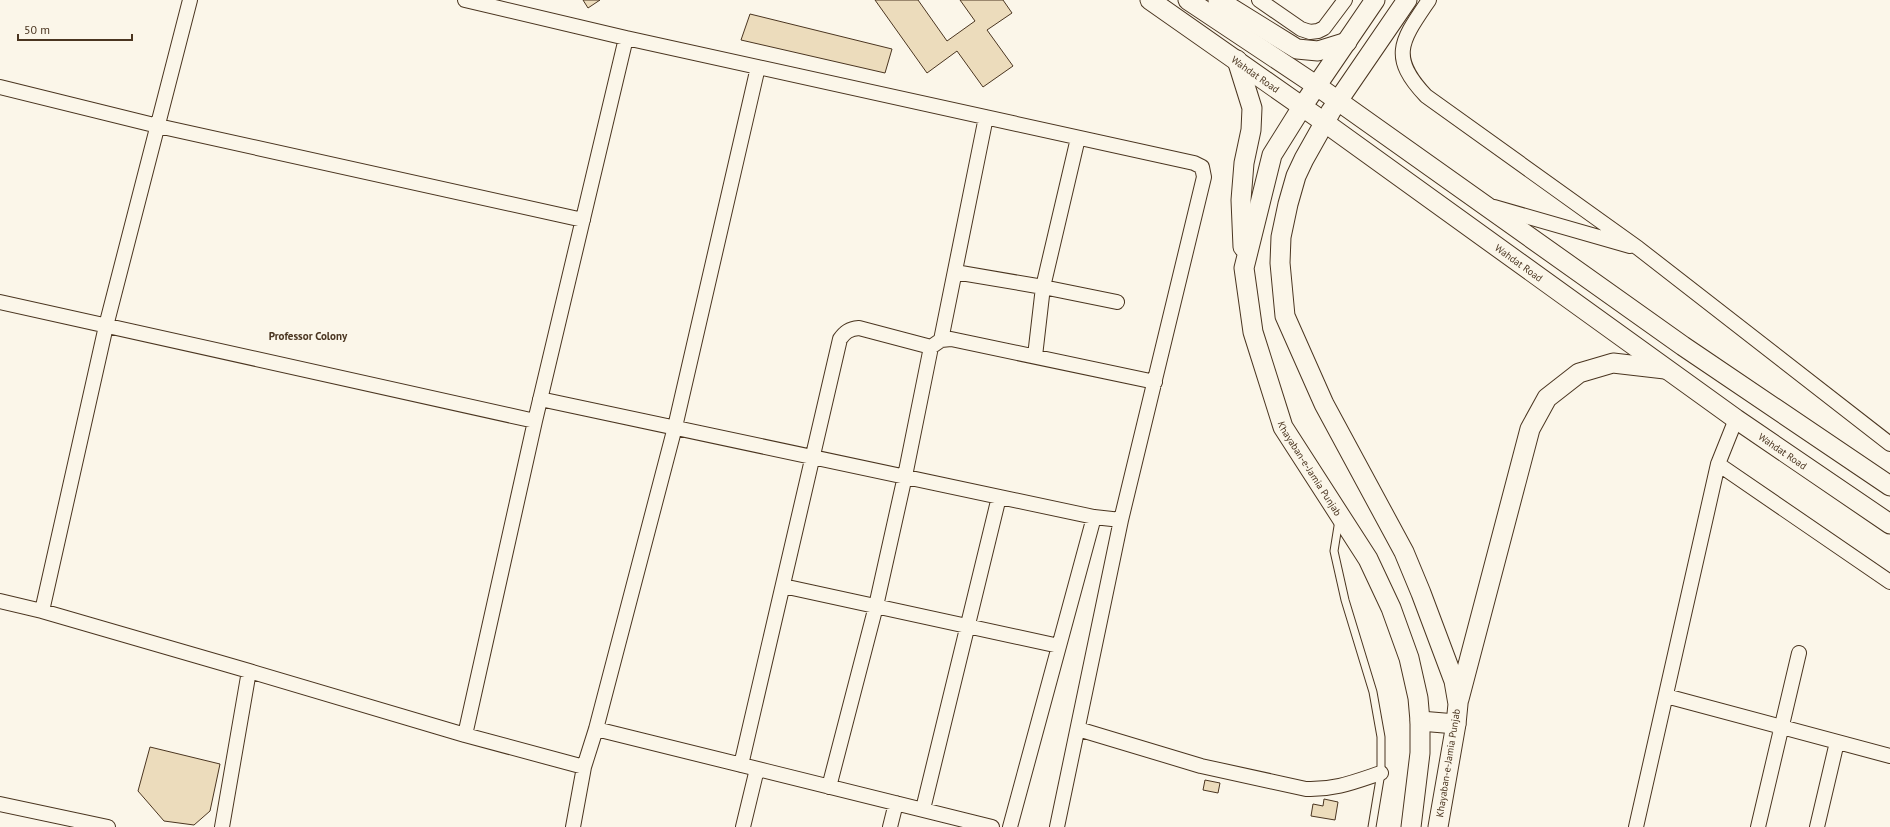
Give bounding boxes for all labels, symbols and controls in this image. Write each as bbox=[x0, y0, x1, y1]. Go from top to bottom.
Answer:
scale bar bbox=[18, 16, 132, 42]
text: 50 m bbox=[24, 22, 50, 37]
street label: Wahdat Road bbox=[1229, 53, 1282, 95]
street label: Wahdat Road bbox=[1493, 241, 1546, 284]
district label: Professor Colony bbox=[269, 329, 348, 343]
street label: Khayaban-e-Jamia Punjab bbox=[1275, 420, 1345, 518]
street label: Wahdat Road bbox=[1756, 430, 1810, 472]
street label: Khayaban-e-Jamia Punjab bbox=[1433, 708, 1463, 818]

